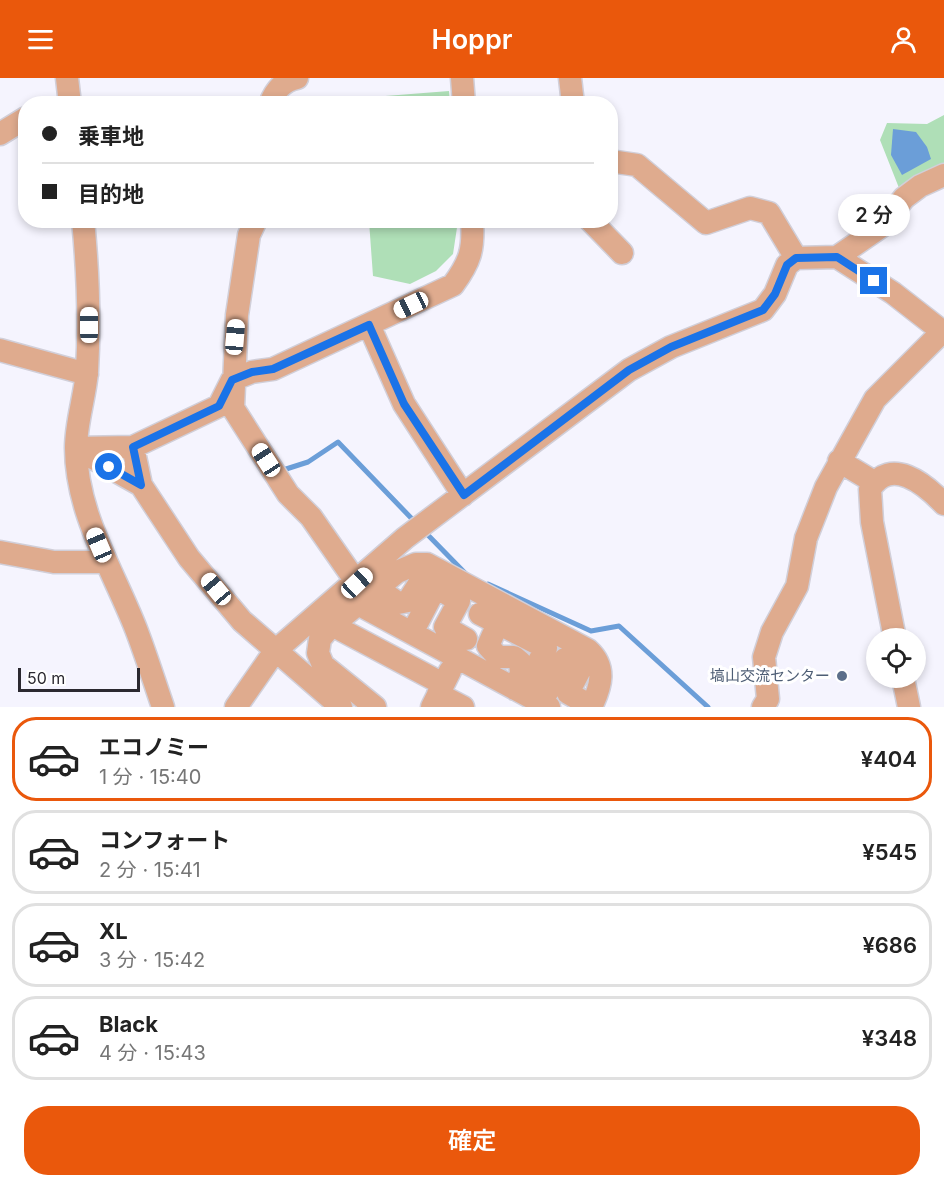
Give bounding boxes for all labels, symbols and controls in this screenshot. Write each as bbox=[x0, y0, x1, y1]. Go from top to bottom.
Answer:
icon: menu bbox=[24, 23, 57, 56]
text: Hoppr bbox=[432, 23, 513, 56]
icon: person bbox=[887, 23, 920, 56]
text: 乗車地 bbox=[78, 123, 144, 149]
text: 目的地 bbox=[78, 181, 144, 207]
callout: 2 分 bbox=[838, 194, 910, 236]
text: 2 分 bbox=[855, 203, 893, 227]
route end bbox=[860, 267, 887, 294]
car bbox=[391, 289, 431, 321]
car bbox=[80, 307, 98, 343]
car bbox=[224, 318, 246, 356]
car bbox=[249, 440, 283, 480]
route start bbox=[95, 453, 122, 480]
car bbox=[84, 525, 114, 565]
car bbox=[338, 564, 376, 602]
car bbox=[198, 569, 234, 609]
map controls bbox=[866, 628, 926, 688]
button: locate bbox=[866, 628, 926, 688]
scale bar bbox=[18, 665, 140, 692]
place label: 塙山交流センター bbox=[710, 666, 830, 685]
text: 50 m bbox=[27, 668, 65, 688]
marker: 塙山交流センター bbox=[835, 669, 849, 683]
icon: car bbox=[27, 732, 81, 786]
text: エコノミー bbox=[99, 734, 209, 760]
text: ¥404 bbox=[861, 746, 917, 772]
text: 1 分 · 15:40 bbox=[99, 765, 201, 789]
icon: car bbox=[27, 825, 81, 879]
text: コンフォート bbox=[99, 827, 230, 853]
text: ¥545 bbox=[862, 839, 917, 865]
text: 2 分 · 15:41 bbox=[99, 858, 201, 882]
icon: car bbox=[27, 918, 81, 972]
text: XL bbox=[99, 918, 128, 944]
text: ¥686 bbox=[862, 932, 917, 958]
text: 3 分 · 15:42 bbox=[99, 948, 205, 972]
icon: car bbox=[27, 1011, 81, 1065]
text: Black bbox=[99, 1011, 158, 1037]
text: ¥348 bbox=[862, 1025, 917, 1051]
text: 4 分 · 15:43 bbox=[99, 1041, 206, 1065]
button: 確定 bbox=[24, 1106, 920, 1175]

